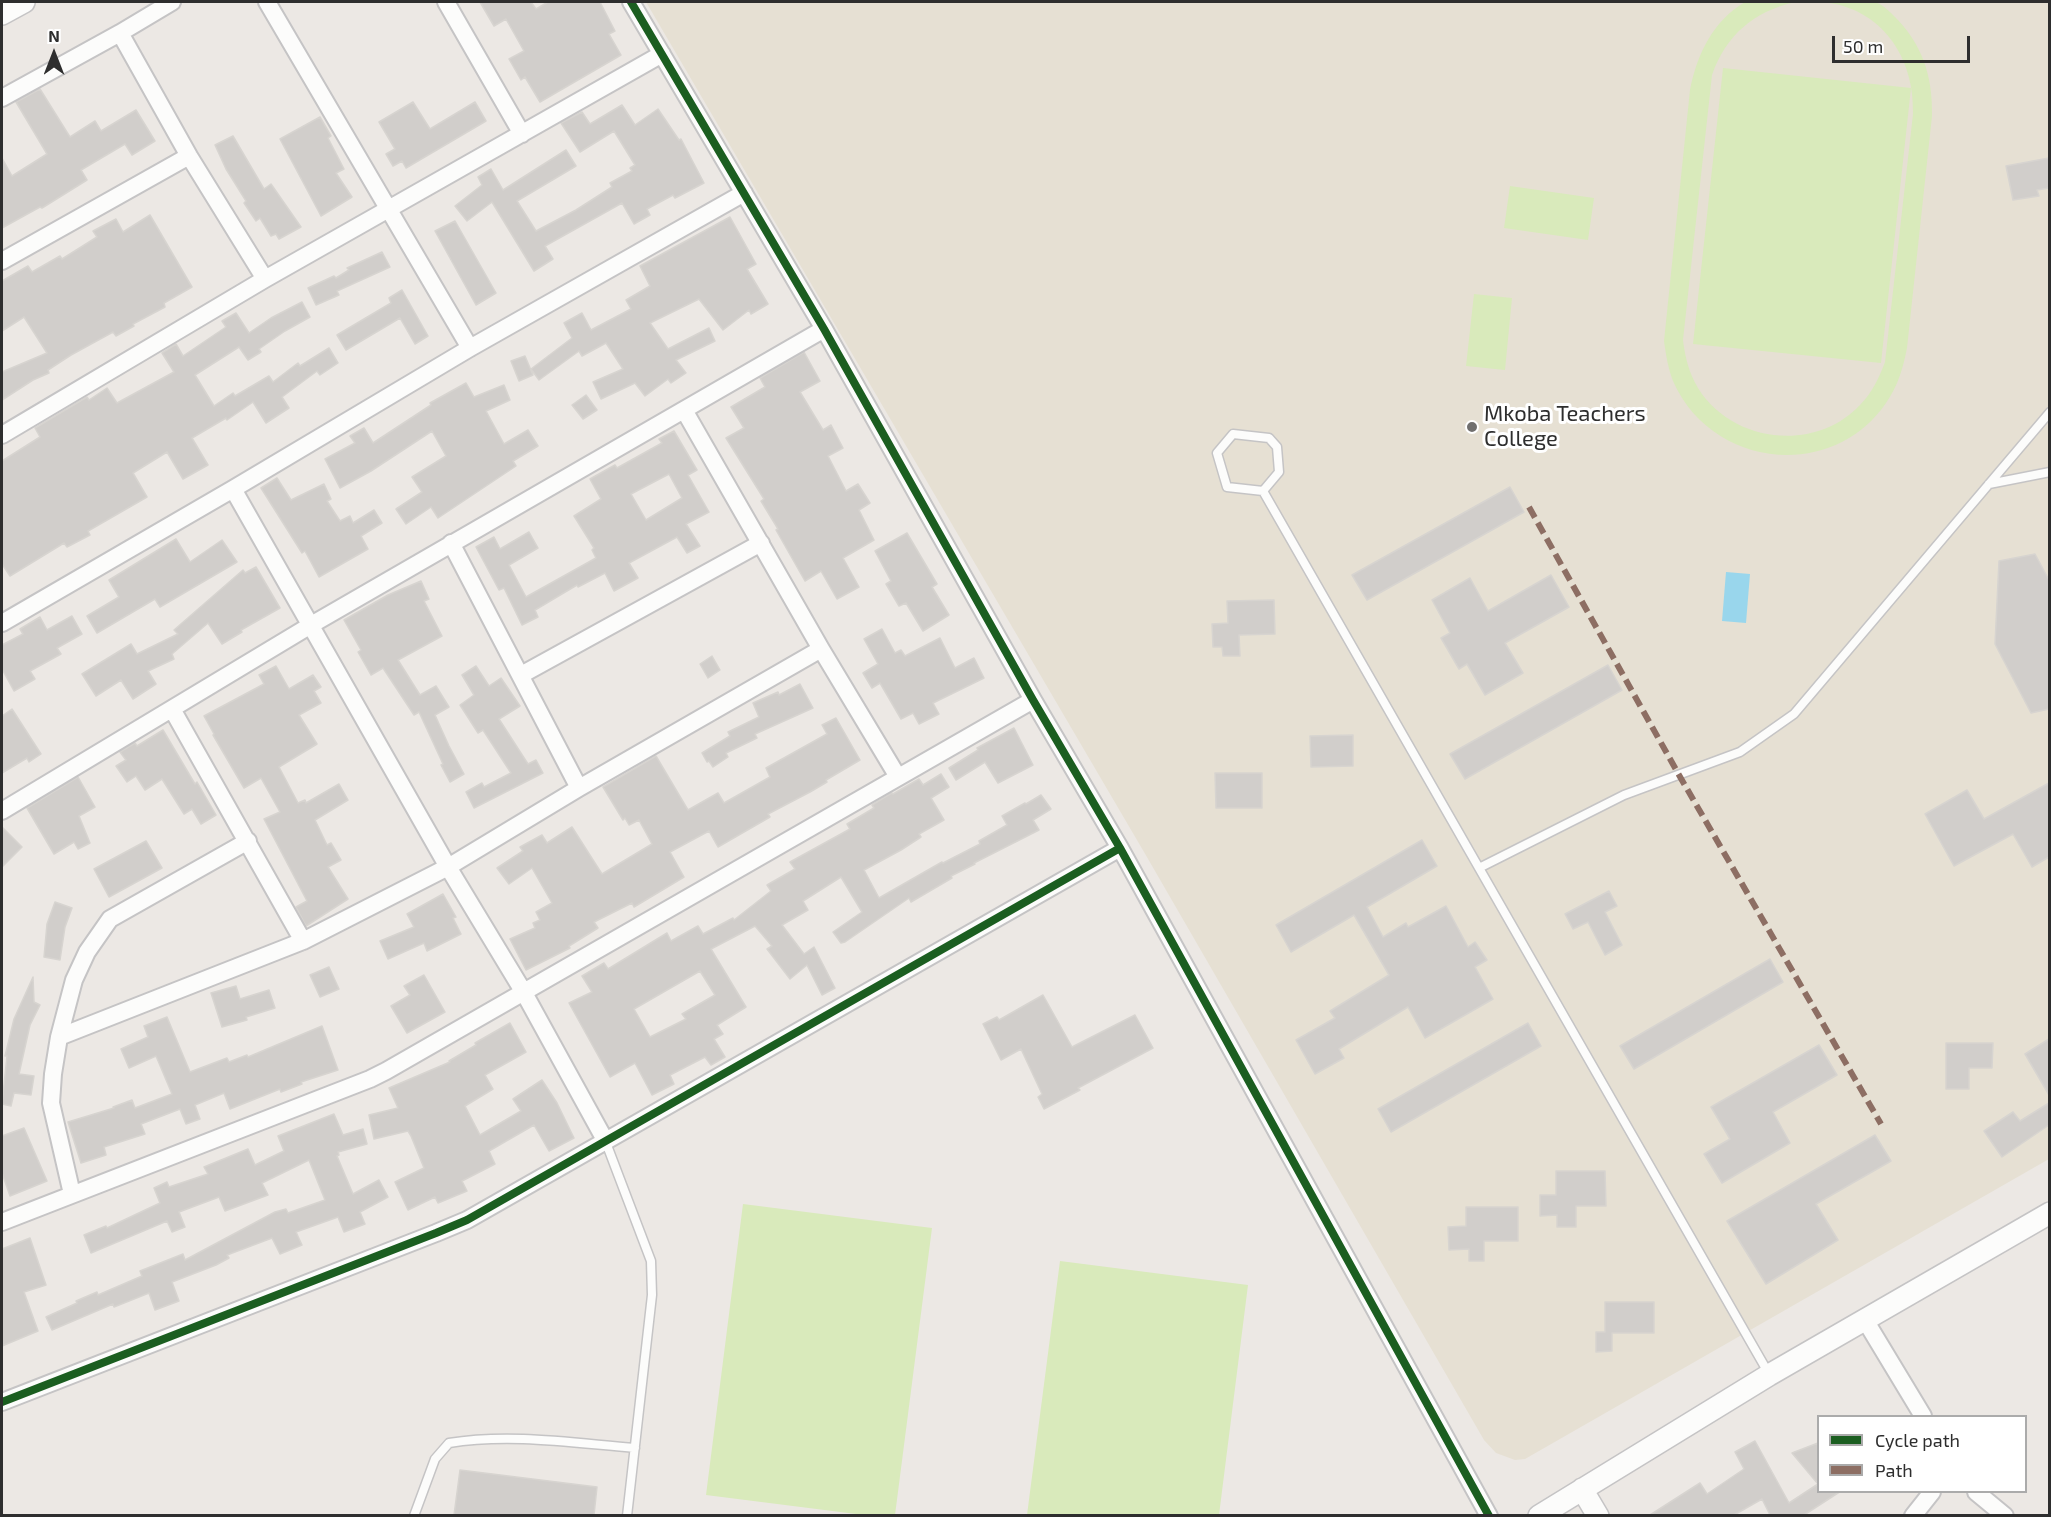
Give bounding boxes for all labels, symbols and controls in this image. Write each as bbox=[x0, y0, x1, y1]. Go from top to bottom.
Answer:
north arrow bbox=[24, 24, 84, 84]
scale bar bbox=[1835, 24, 1973, 62]
text: N bbox=[48, 26, 60, 45]
text: 50 m bbox=[1843, 35, 1883, 57]
place label: Mkoba Teachers College bbox=[1484, 401, 1646, 452]
marker: Mkoba Teachers College bbox=[1465, 420, 1479, 434]
legend bbox=[1817, 1415, 2027, 1493]
text: Cycle path bbox=[1875, 1429, 1960, 1451]
text: Path bbox=[1875, 1459, 1913, 1481]

